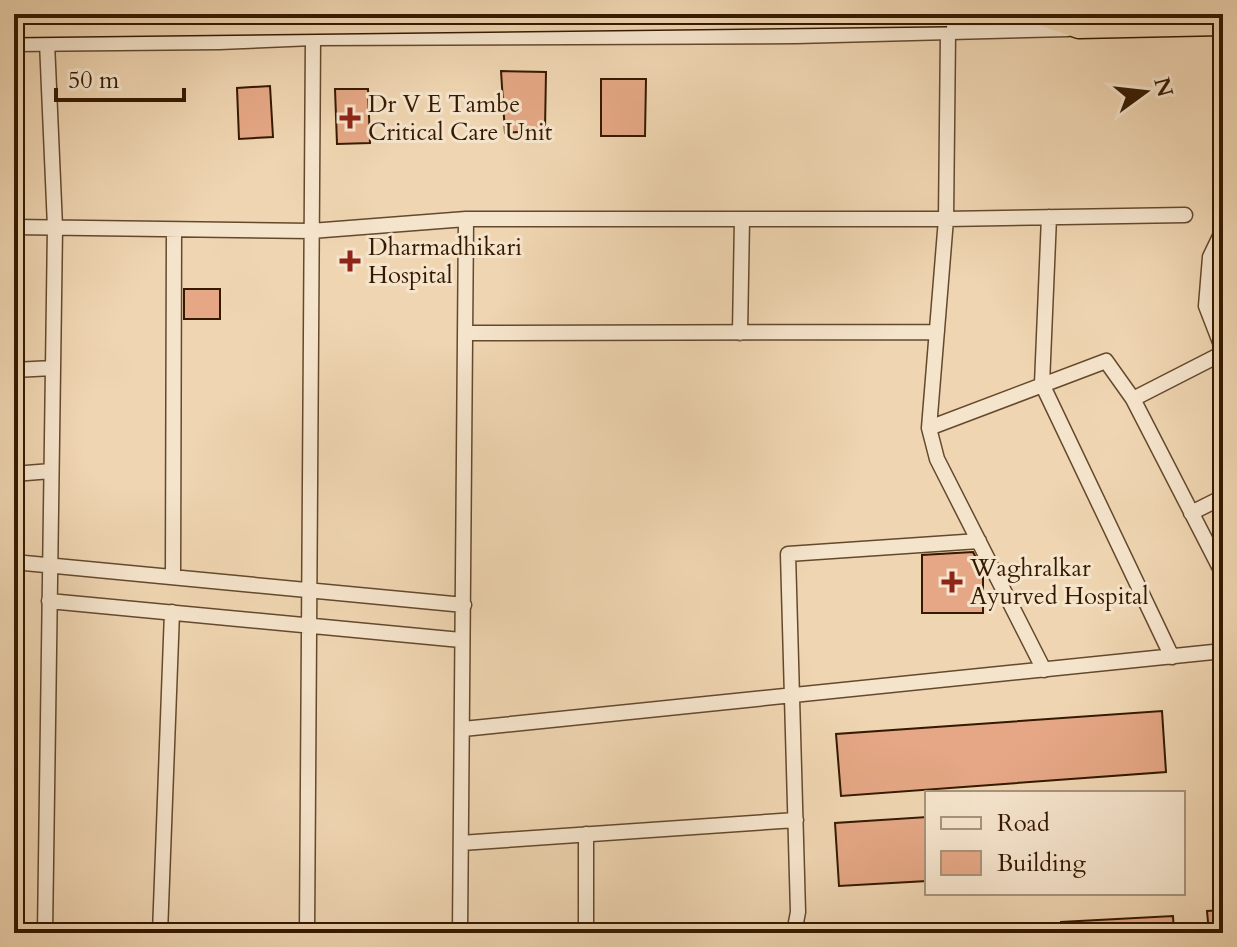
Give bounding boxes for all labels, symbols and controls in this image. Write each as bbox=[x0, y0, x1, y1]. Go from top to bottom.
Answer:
scale bar bbox=[56, 52, 184, 102]
north arrow bbox=[1105, 52, 1185, 132]
text: 50 m bbox=[68, 64, 120, 97]
text: N bbox=[1146, 74, 1180, 100]
place label: Dr V E Tambe Critical Care Unit bbox=[368, 88, 553, 149]
marker: Dr V E Tambe Critical Care Unit bbox=[339, 107, 361, 129]
place label: Dharmadhikari Hospital bbox=[368, 231, 522, 292]
marker: Dharmadhikari Hospital bbox=[339, 250, 361, 272]
place label: Waghralkar Ayurved Hospital bbox=[969, 552, 1149, 613]
marker: Waghralkar Ayurved Hospital bbox=[941, 571, 963, 593]
legend bbox=[925, 791, 1185, 895]
text: Road bbox=[997, 807, 1050, 840]
text: Building bbox=[997, 847, 1087, 880]

